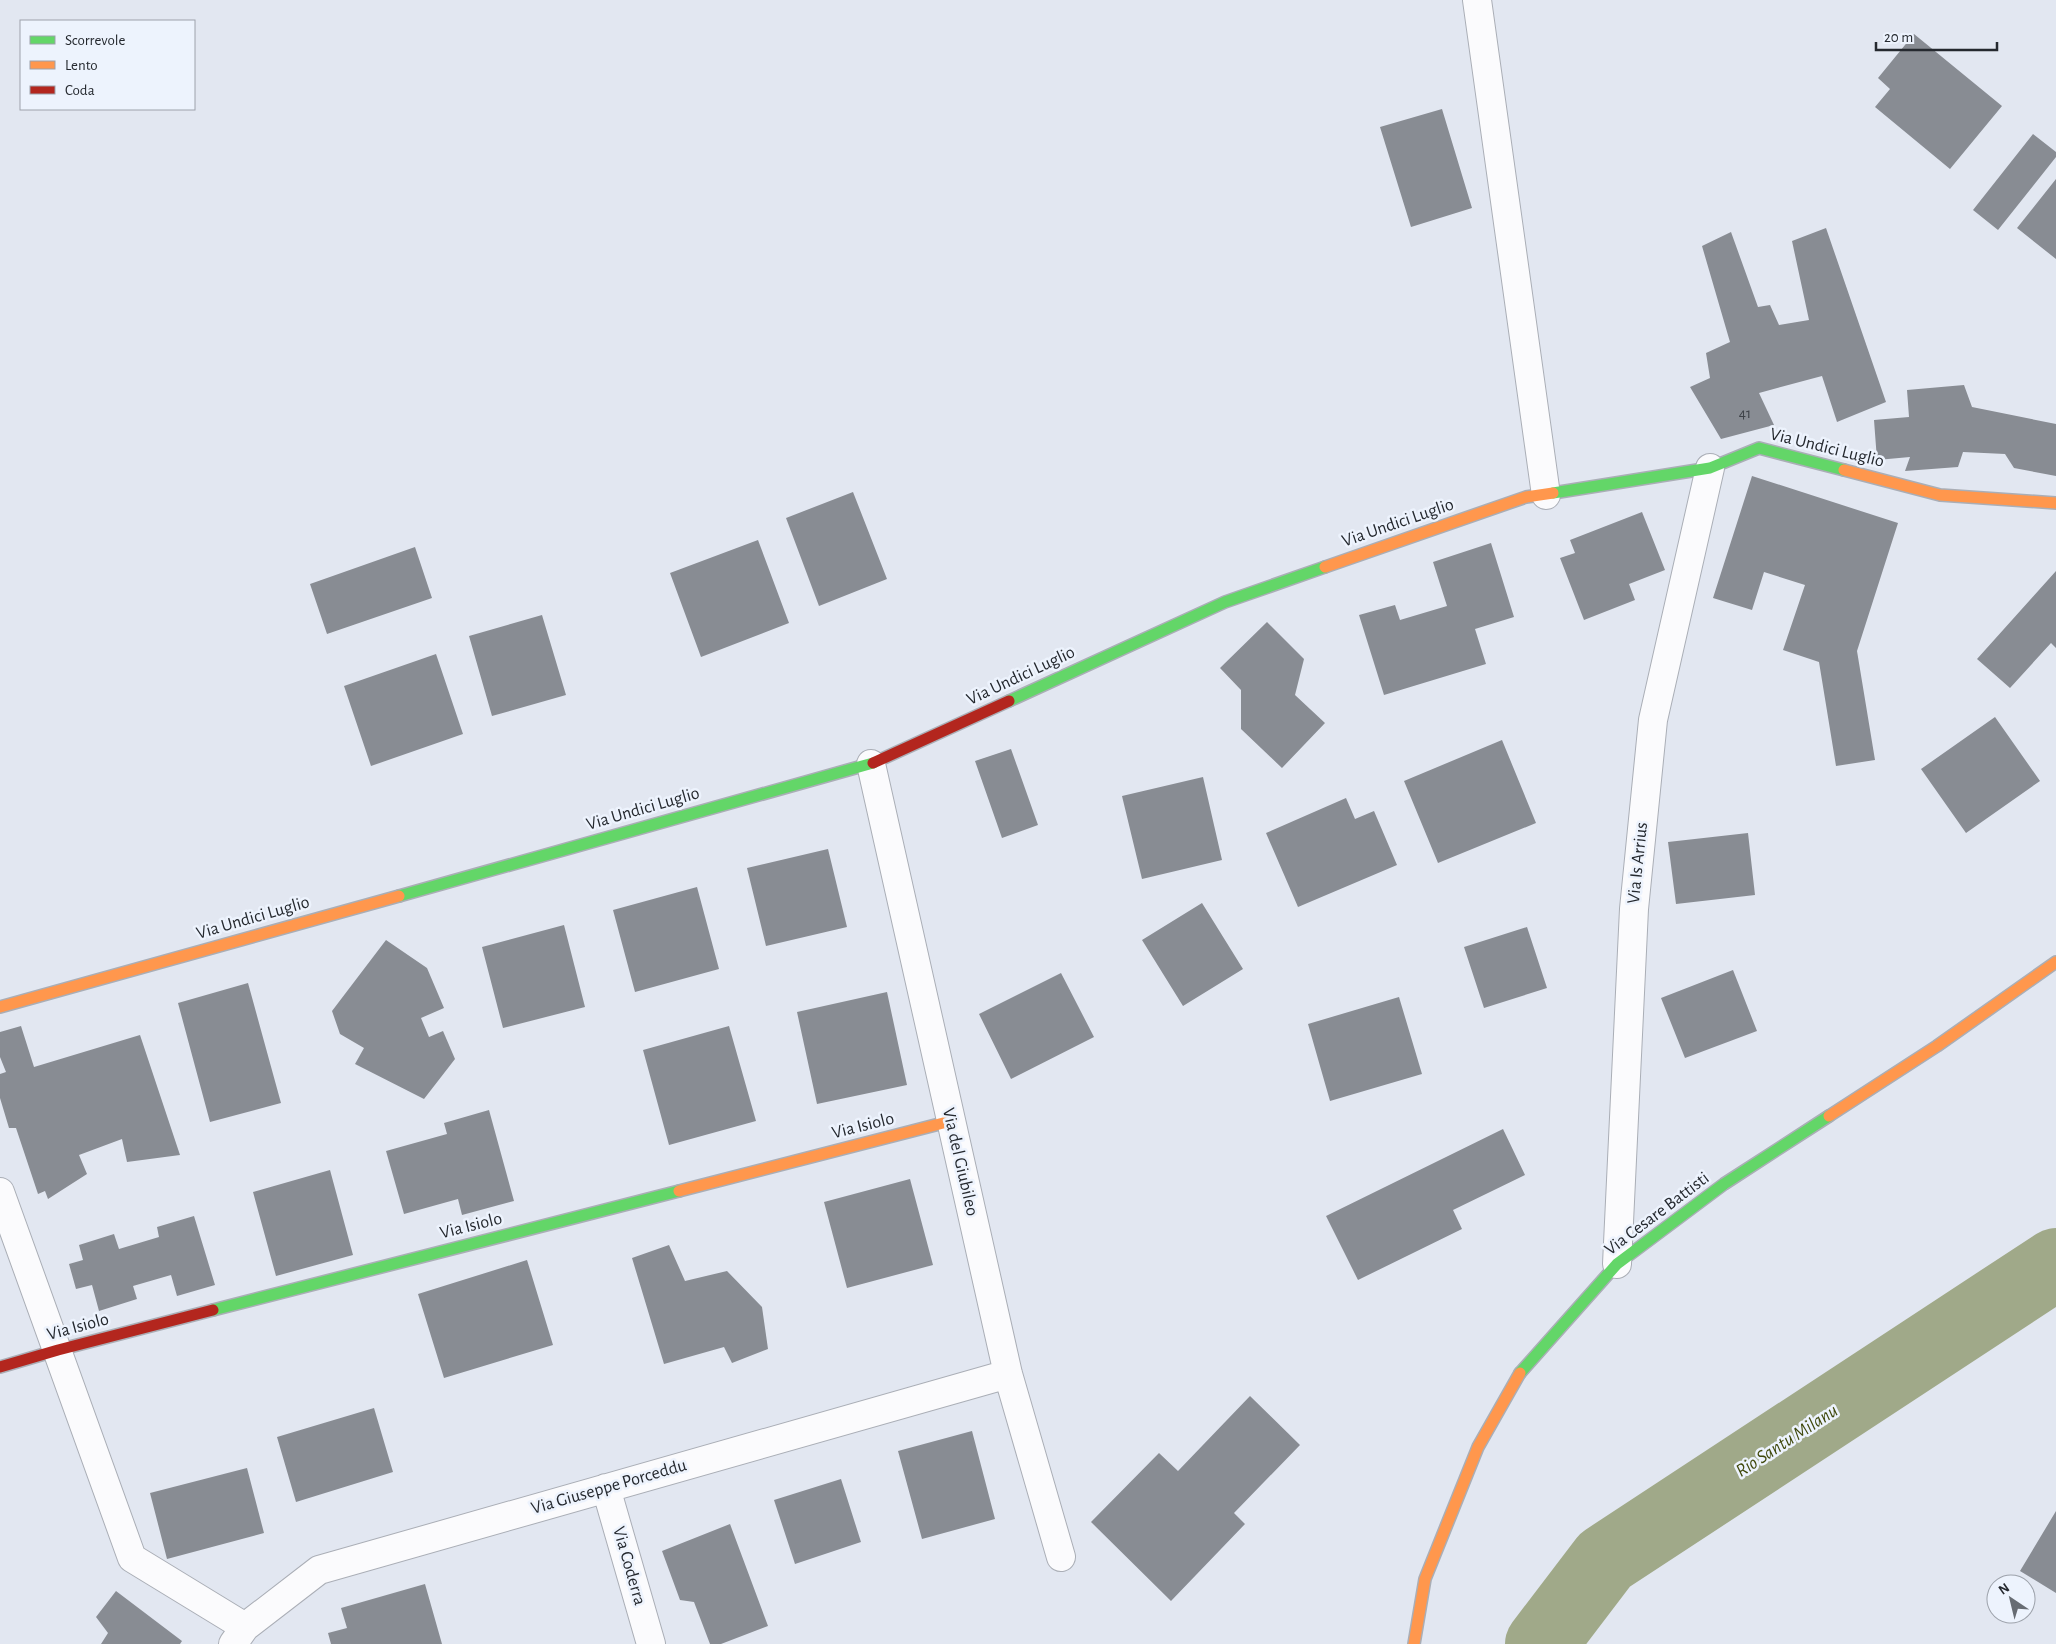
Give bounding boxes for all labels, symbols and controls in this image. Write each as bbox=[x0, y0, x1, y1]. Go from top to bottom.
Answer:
legend bbox=[20, 20, 195, 110]
scale bar bbox=[1876, 20, 1997, 52]
text: 20 m bbox=[1884, 30, 1913, 45]
text: Scorrevole bbox=[65, 33, 126, 48]
text: Lento bbox=[65, 58, 98, 73]
text: Coda bbox=[65, 83, 95, 98]
house number: 41 bbox=[1739, 406, 1751, 421]
street label: Via Undici Luglio bbox=[1768, 425, 1886, 471]
street label: Via Undici Luglio bbox=[1340, 495, 1456, 551]
street label: Via Undici Luglio bbox=[964, 643, 1078, 709]
street label: Via Undici Luglio bbox=[584, 784, 702, 834]
street label: Via Is Arrius bbox=[1625, 821, 1651, 905]
street label: Via Undici Luglio bbox=[194, 893, 312, 943]
street label: Via del Giubileo bbox=[939, 1106, 981, 1218]
street label: Via Isiolo bbox=[830, 1110, 896, 1142]
street label: Via Cesare Battisti bbox=[1601, 1169, 1713, 1259]
street label: Via Isiolo bbox=[438, 1210, 504, 1242]
street label: Via Isiolo bbox=[45, 1310, 111, 1344]
water label: Rio Santu Milanu bbox=[1733, 1401, 1841, 1481]
street label: Via Giuseppe Porceddu bbox=[529, 1456, 689, 1518]
street label: Via Coderra bbox=[609, 1525, 649, 1607]
north arrow bbox=[1986, 1574, 2036, 1624]
text: N bbox=[1996, 1581, 2012, 1598]

